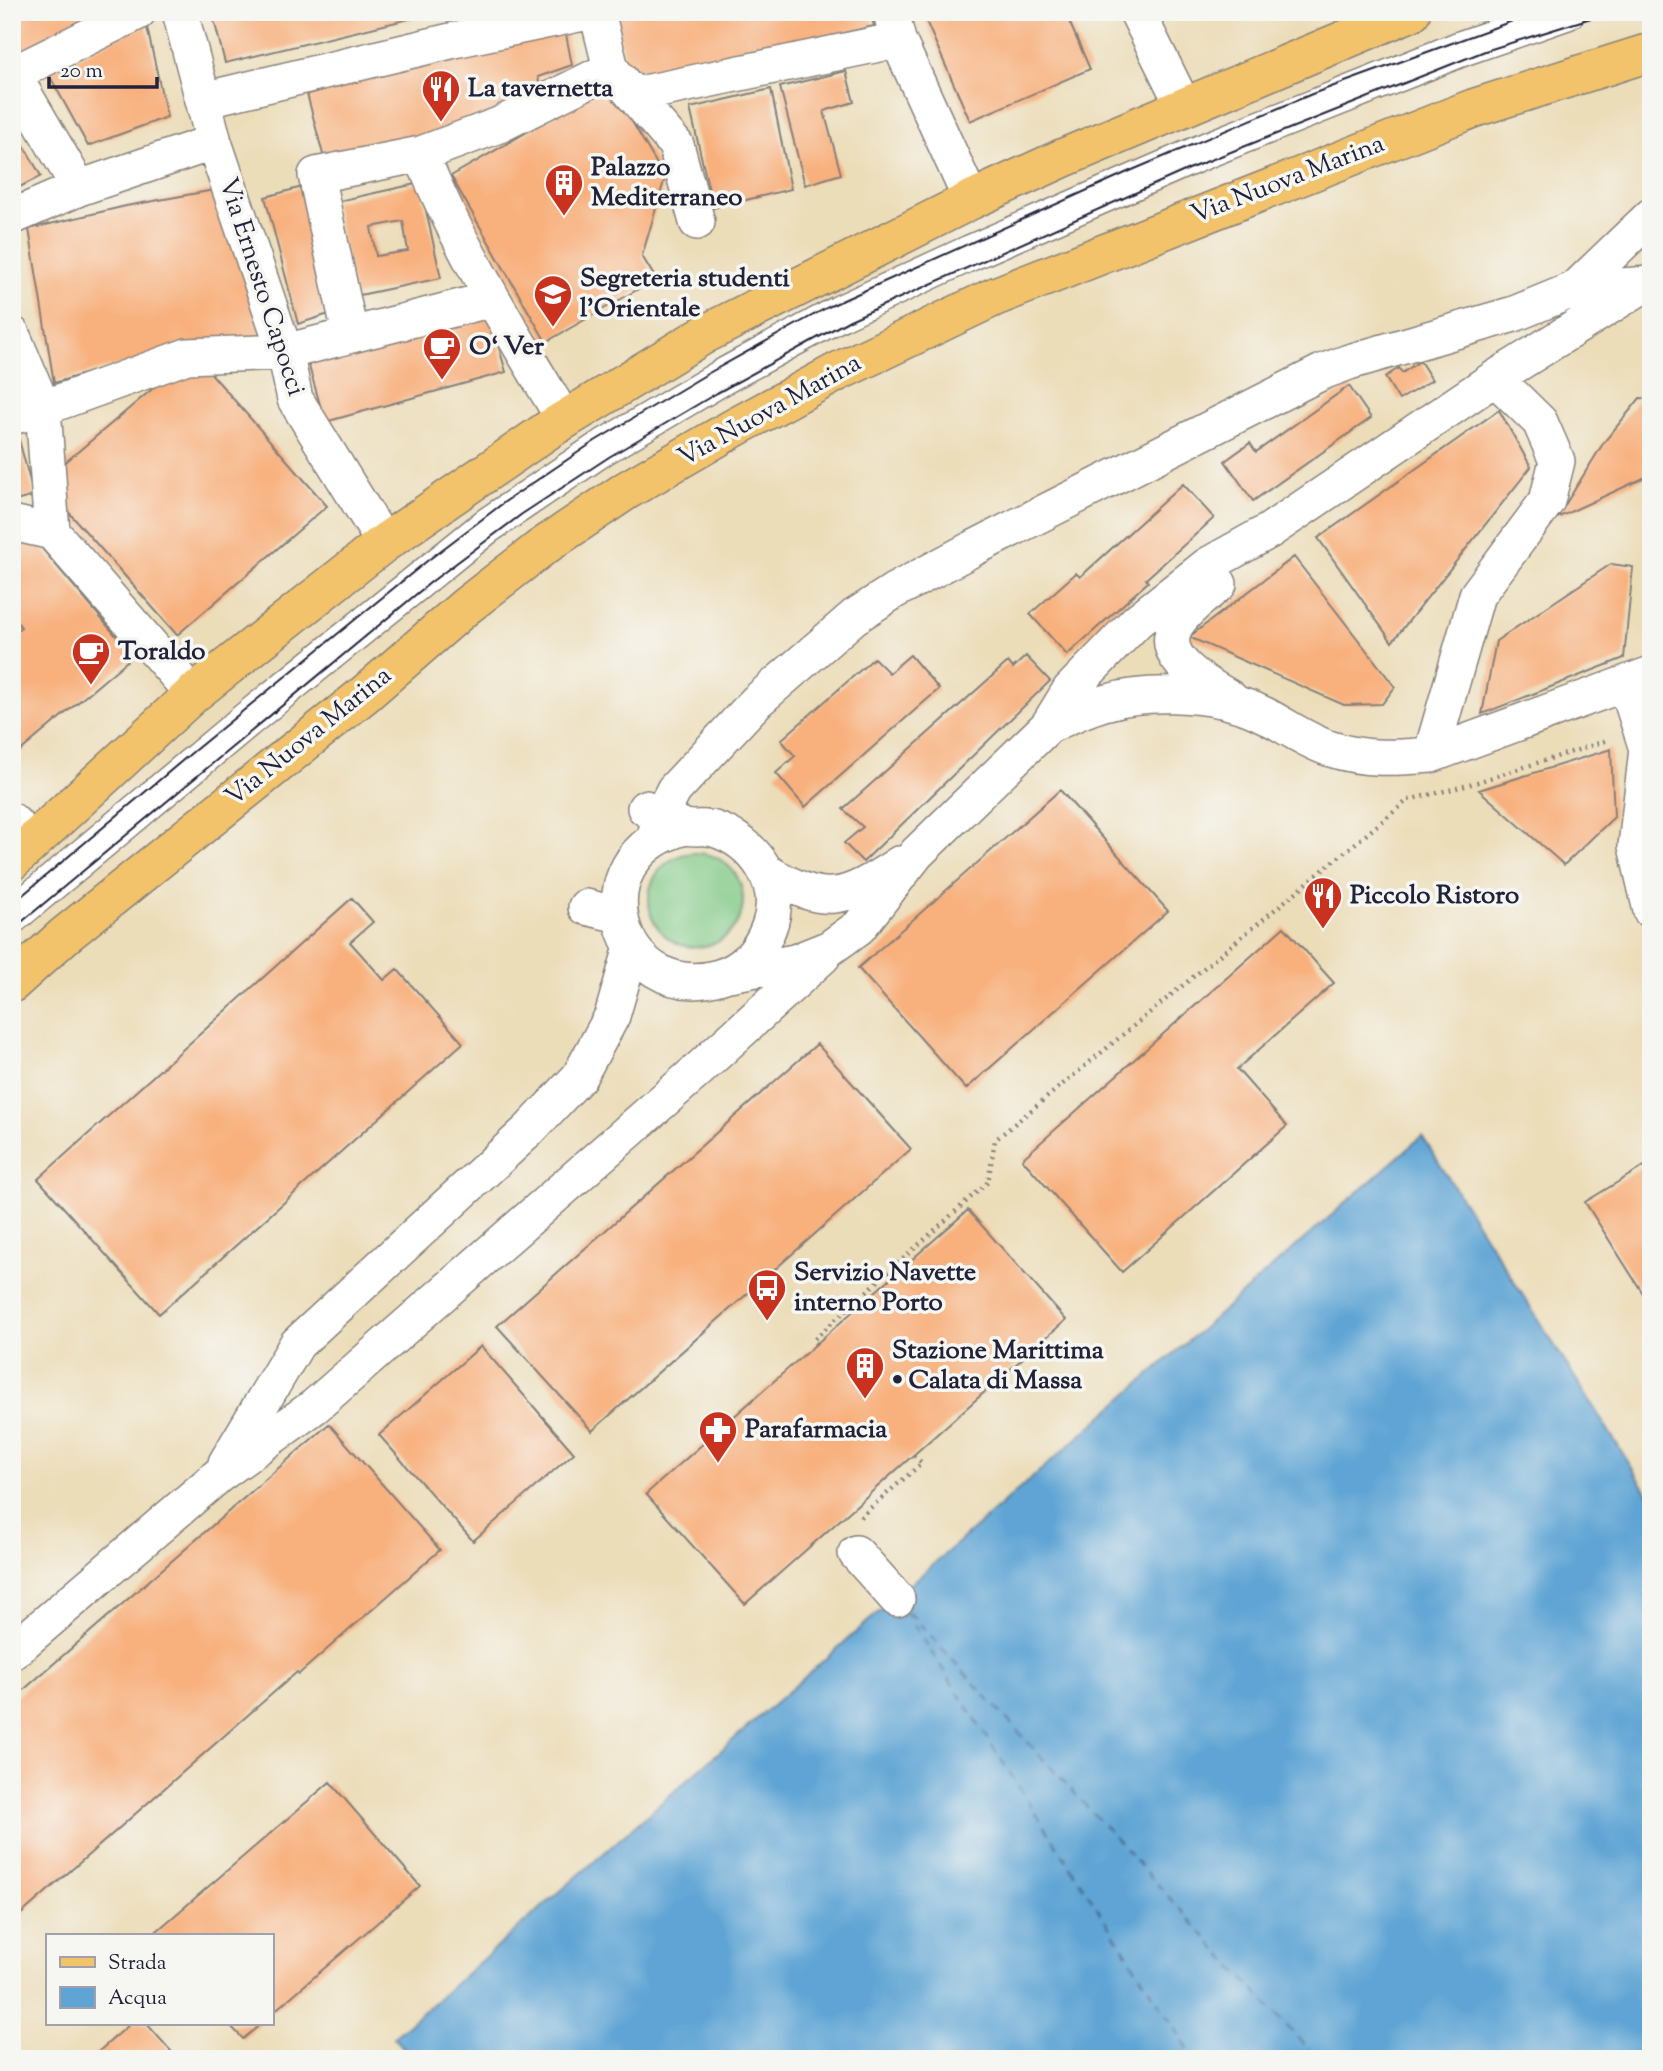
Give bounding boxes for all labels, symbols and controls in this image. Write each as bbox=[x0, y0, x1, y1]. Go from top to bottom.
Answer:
scale bar bbox=[49, 46, 158, 90]
text: 20 m bbox=[60, 57, 103, 87]
restaurant icon: La tavernetta bbox=[420, 68, 462, 123]
place label: La tavernetta bbox=[468, 71, 613, 108]
street label: Via Nuova Marina bbox=[1186, 126, 1390, 234]
place label: Palazzo Mediterraneo bbox=[591, 150, 743, 217]
building icon: Palazzo Mediterraneo bbox=[543, 162, 585, 217]
street label: Via Ernesto Capocci bbox=[208, 173, 314, 401]
place label: Segreteria studenti l'Orientale bbox=[580, 261, 790, 328]
school or university icon: Segreteria studenti l'Orientale bbox=[532, 273, 574, 328]
cafe icon: O‘ Ver bbox=[421, 326, 463, 381]
place label: O‘ Ver bbox=[469, 329, 544, 366]
street label: Via Nuova Marina bbox=[672, 345, 868, 477]
cafe icon: Toraldo bbox=[70, 631, 112, 686]
place label: Toraldo bbox=[118, 634, 206, 671]
street label: Via Nuova Marina bbox=[218, 658, 400, 816]
restaurant icon: Piccolo Ristoro bbox=[1302, 875, 1344, 930]
place label: Piccolo Ristoro bbox=[1350, 878, 1519, 915]
place label: Servizio Navette interno Porto bbox=[794, 1255, 976, 1322]
bus stop icon: Servizio Navette interno Porto bbox=[746, 1267, 788, 1322]
place label: Stazione Marittima • Calata di Massa bbox=[892, 1333, 1104, 1400]
building icon: Stazione Marittima • Calata di Massa bbox=[844, 1345, 886, 1400]
pharmacy icon: Parafarmacia bbox=[697, 1409, 739, 1464]
place label: Parafarmacia bbox=[745, 1412, 887, 1449]
legend bbox=[46, 1934, 273, 2025]
text: Strada bbox=[108, 1949, 167, 1979]
text: Acqua bbox=[108, 1984, 167, 2014]

